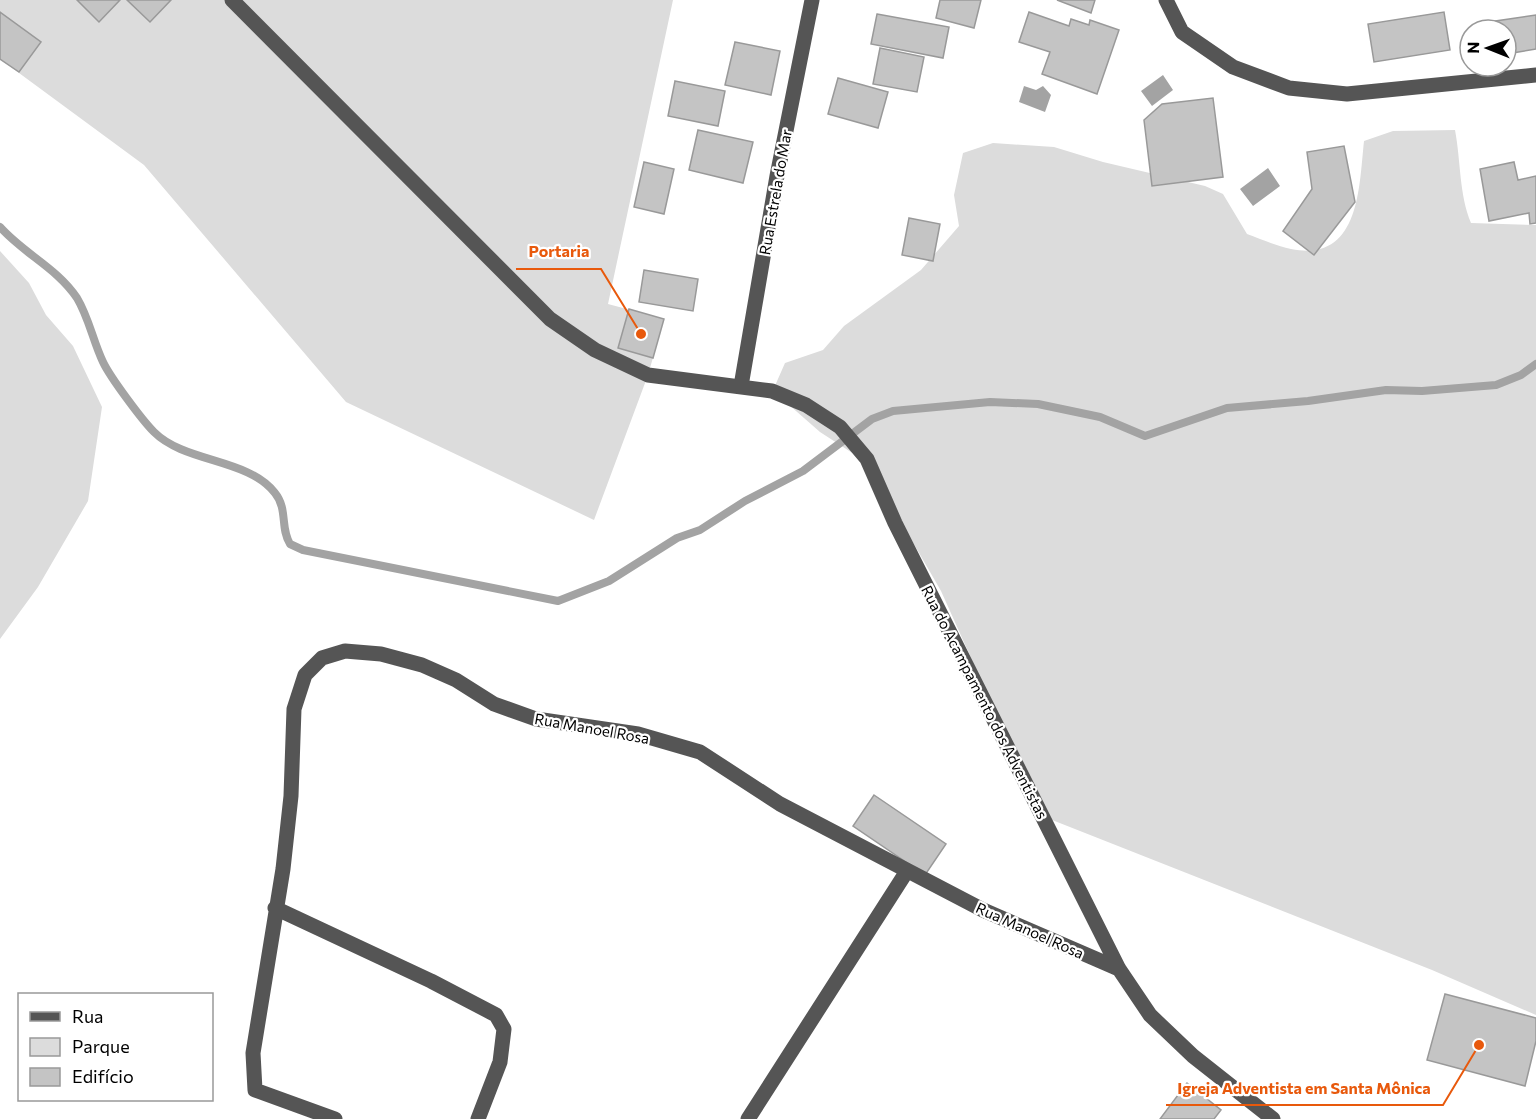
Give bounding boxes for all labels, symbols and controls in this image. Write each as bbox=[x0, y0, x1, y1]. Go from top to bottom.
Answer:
north arrow bbox=[1458, 18, 1518, 78]
text: N bbox=[1463, 42, 1482, 54]
street label: Rua Estrela do Mar bbox=[755, 128, 795, 256]
callout: Portaria bbox=[516, 235, 601, 269]
text: Portaria bbox=[528, 241, 590, 260]
street label: Rua do Acampamento dos Adventistas bbox=[918, 582, 1052, 822]
street label: Rua Manoel Rosa bbox=[533, 709, 651, 747]
street label: Rua Manoel Rosa bbox=[973, 898, 1087, 962]
legend bbox=[18, 993, 213, 1101]
text: Rua bbox=[72, 1005, 103, 1027]
text: Parque bbox=[72, 1035, 130, 1057]
text: Edifício bbox=[72, 1065, 134, 1087]
callout: Igreja Adventista em Santa Mônica bbox=[1166, 1071, 1443, 1105]
text: Igreja Adventista em Santa Mônica bbox=[1177, 1078, 1431, 1097]

